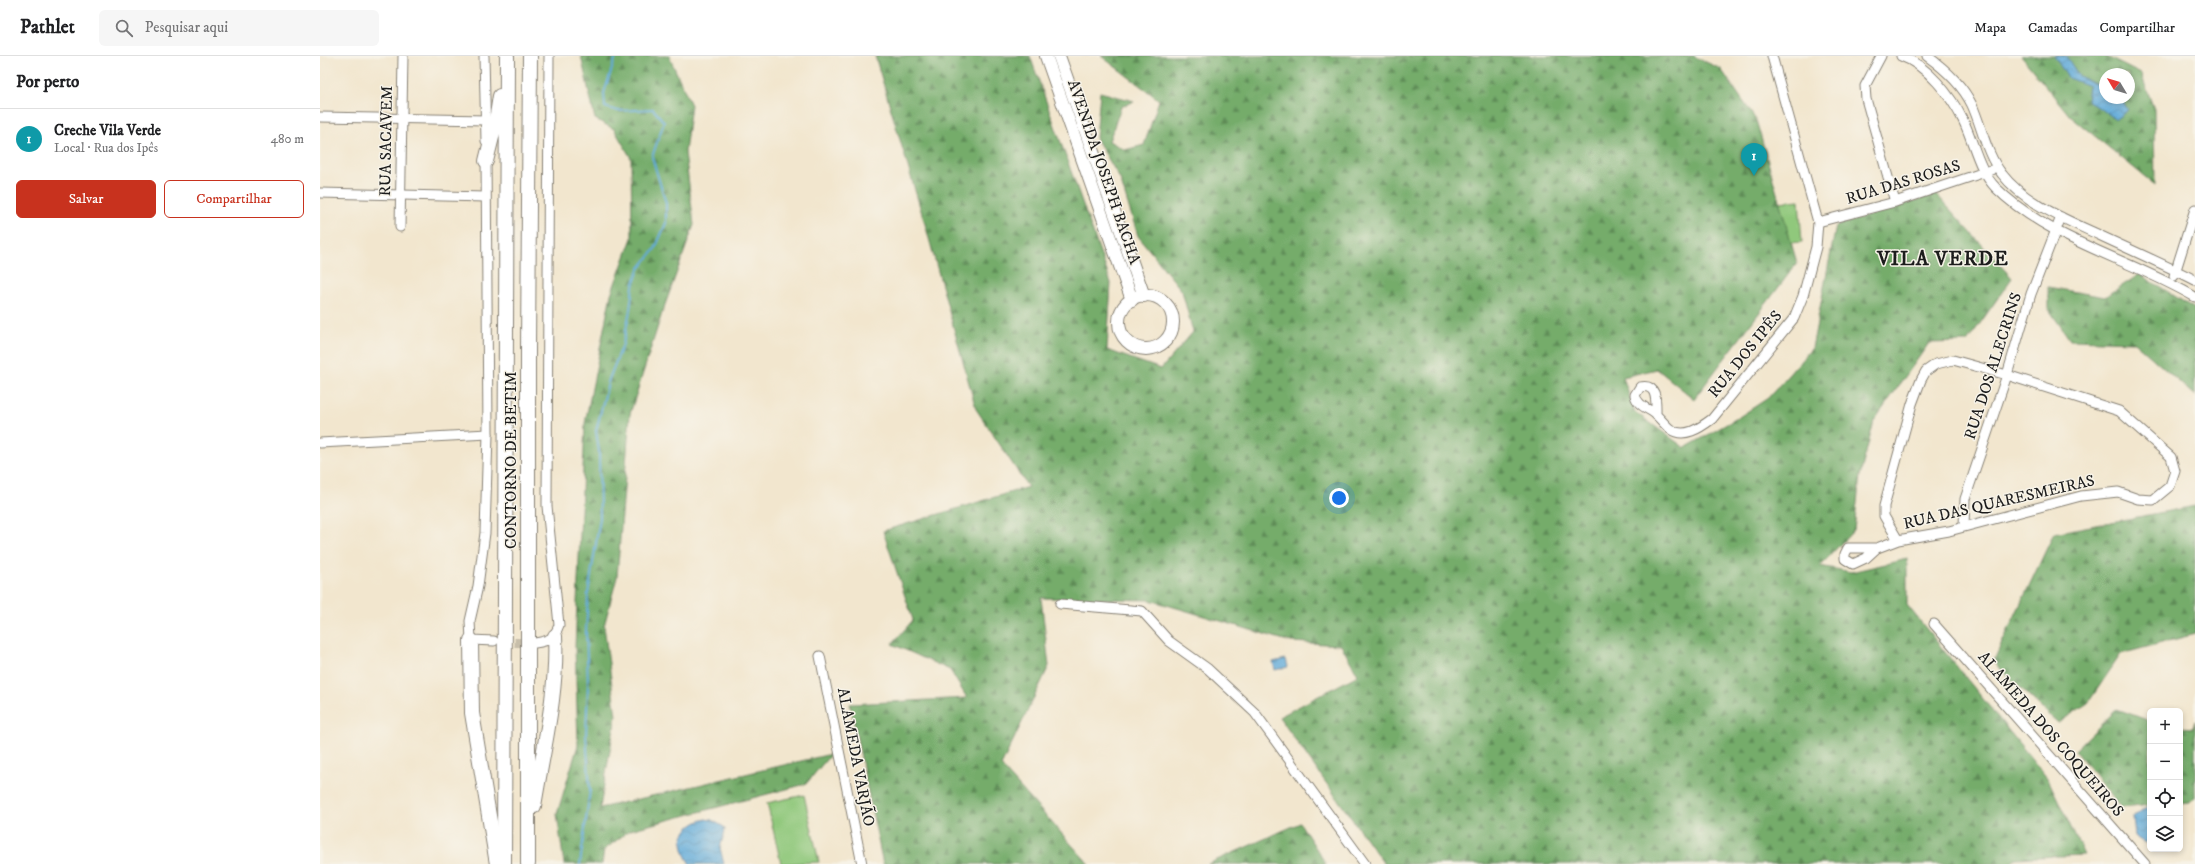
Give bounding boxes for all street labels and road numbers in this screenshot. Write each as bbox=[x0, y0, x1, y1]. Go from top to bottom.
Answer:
street label: AVENIDA JOSEPH BACHA bbox=[1063, 77, 1145, 268]
street label: RUA SACAVEM bbox=[375, 85, 397, 197]
street label: RUA DAS ROSAS bbox=[1843, 155, 1963, 209]
street label: RUA DOS ALECRINS bbox=[1960, 290, 2026, 442]
street label: RUA DOS IPÊS bbox=[1704, 306, 1786, 402]
street label: CONTORNO DE BETIM bbox=[501, 371, 521, 549]
street label: RUA DAS QUARESMEIRAS bbox=[1901, 470, 2097, 534]
street label: ALAMEDA DOS COQUEIROS bbox=[1974, 647, 2128, 821]
street label: ALAMEDA VARJÃO bbox=[833, 686, 879, 828]

